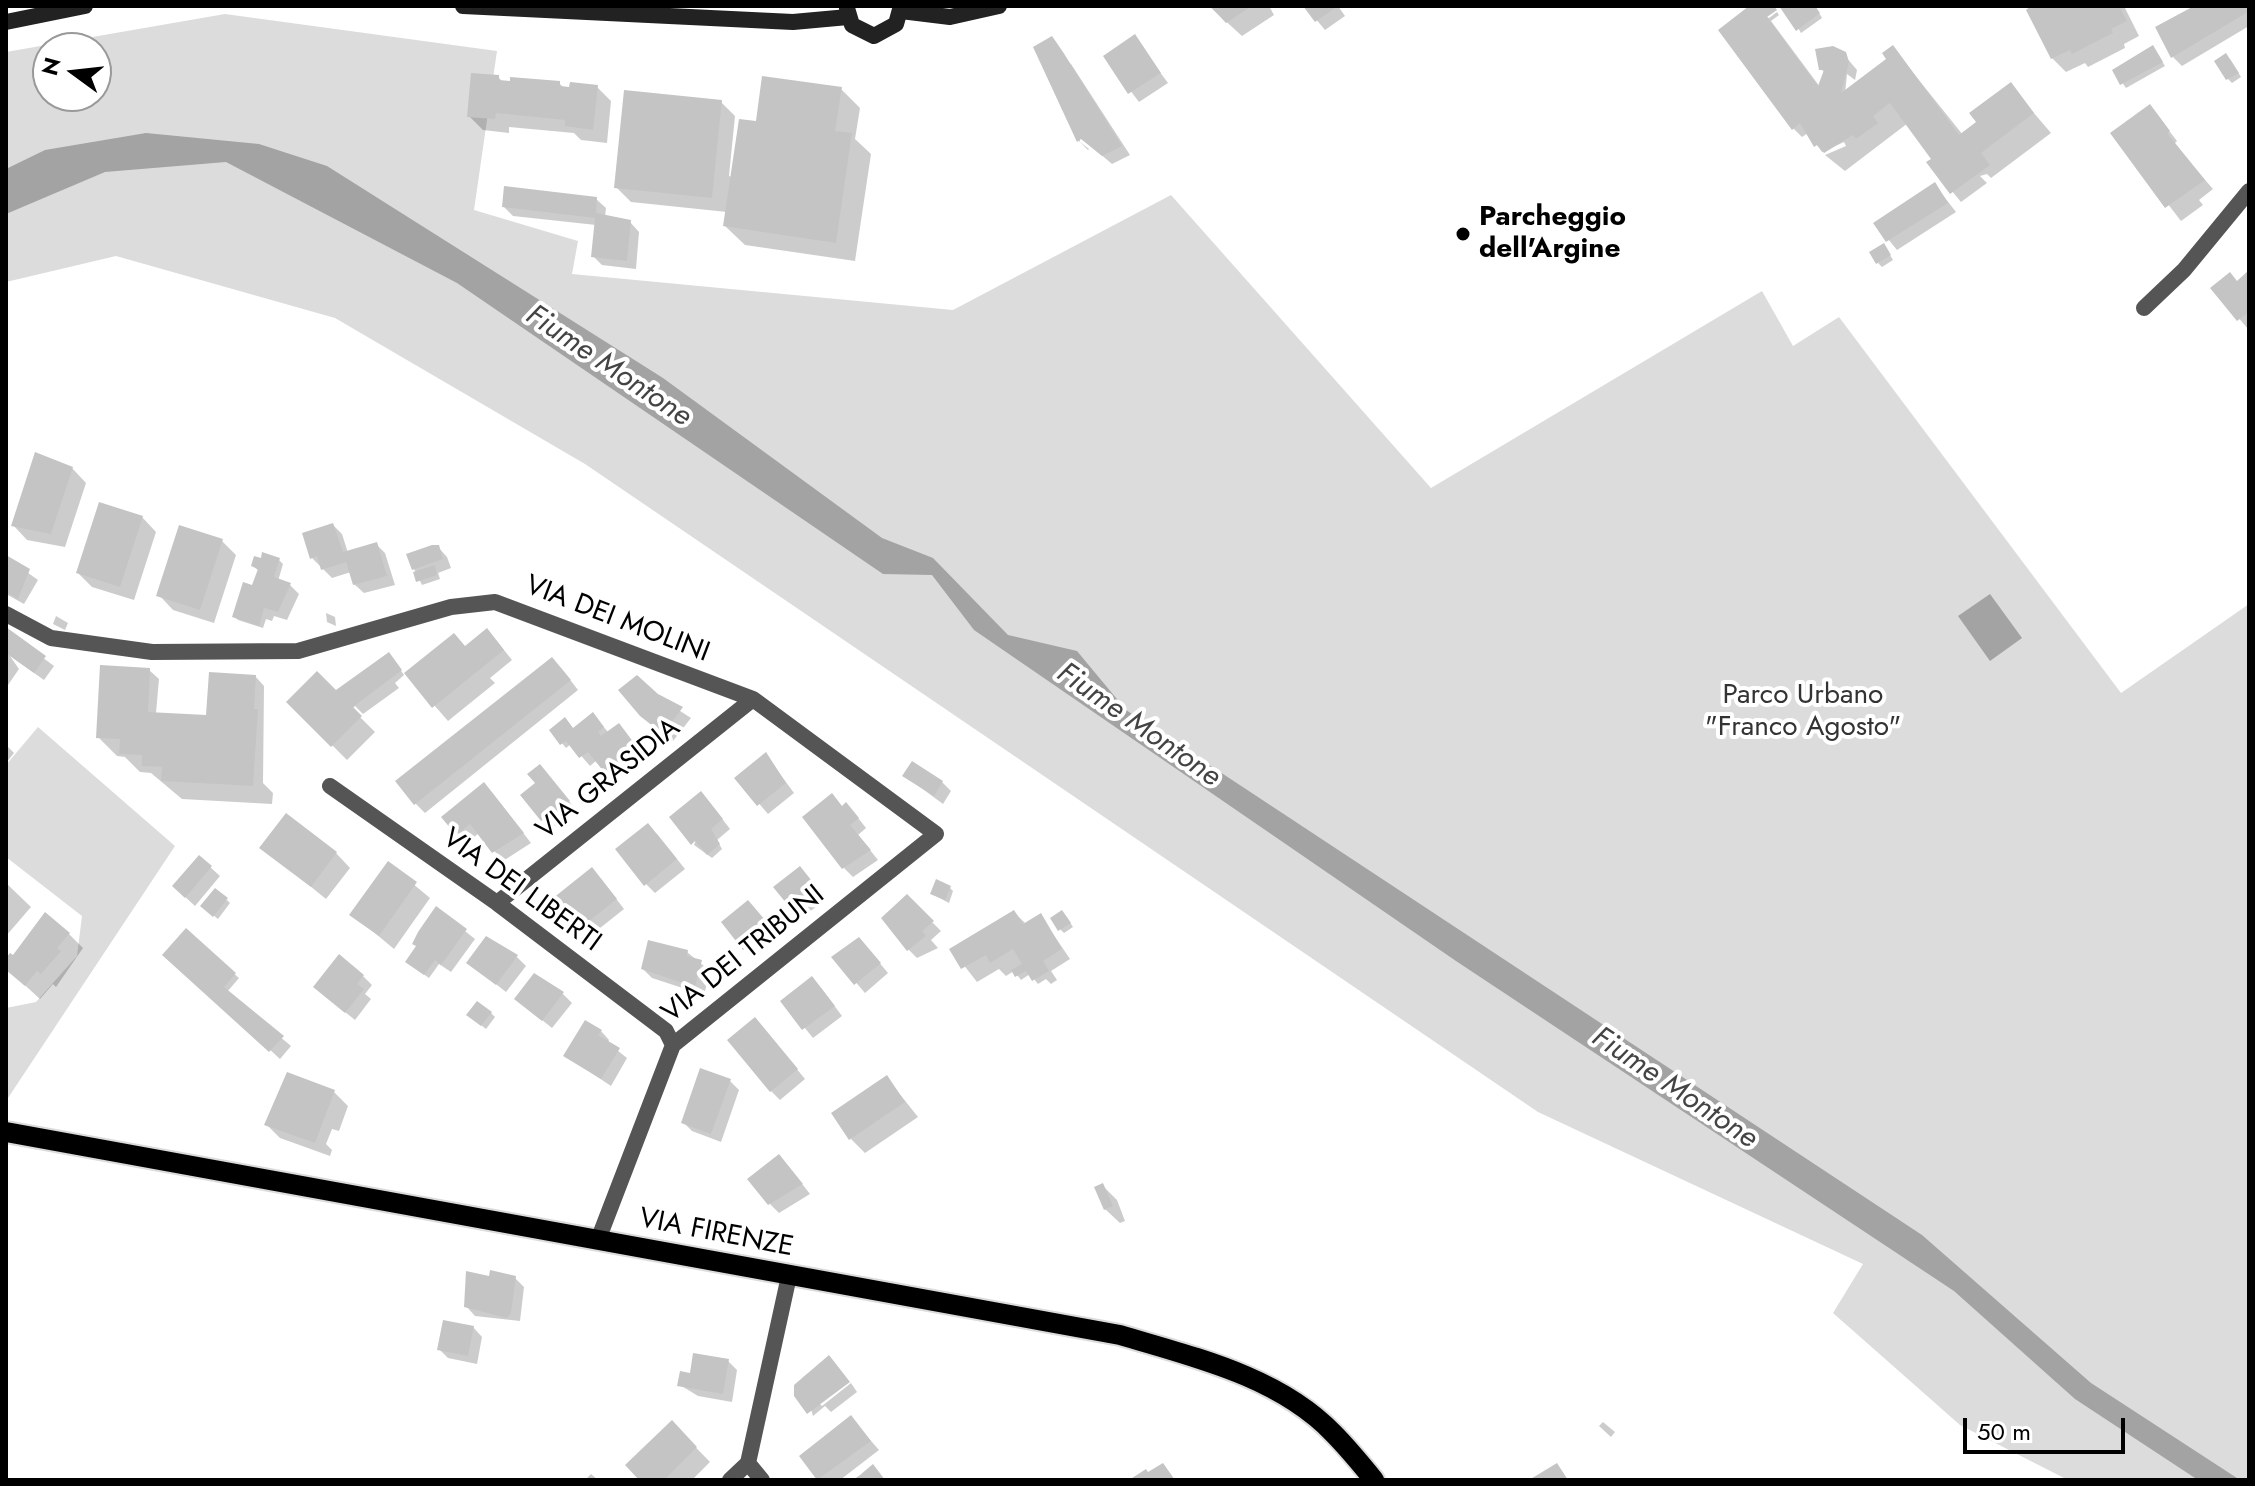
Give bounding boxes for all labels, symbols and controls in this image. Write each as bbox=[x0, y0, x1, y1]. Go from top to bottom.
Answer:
north arrow bbox=[32, 32, 112, 112]
text: N bbox=[33, 54, 68, 79]
place label: Parcheggio dell'Argine bbox=[1479, 201, 1626, 267]
marker: Parcheggio dell'Argine bbox=[1454, 225, 1472, 243]
water label: Fiume Montone bbox=[518, 298, 698, 436]
street label: VIA DEI MOLINI bbox=[520, 569, 714, 671]
water label: Fiume Montone bbox=[1049, 656, 1227, 796]
park label: Parco Urbano "Franco Agosto" bbox=[1705, 679, 1901, 745]
street label: VIA GRASIDIA bbox=[531, 712, 687, 848]
street label: VIA DEI LIBERTI bbox=[435, 822, 607, 960]
street label: VIA DEI TRIBUNI bbox=[656, 879, 832, 1031]
water label: Fiume Montone bbox=[1584, 1020, 1764, 1158]
street label: VIA FIRENZE bbox=[636, 1203, 796, 1265]
scale bar bbox=[1967, 1402, 2129, 1452]
text: 50 m bbox=[1977, 1414, 2031, 1449]

